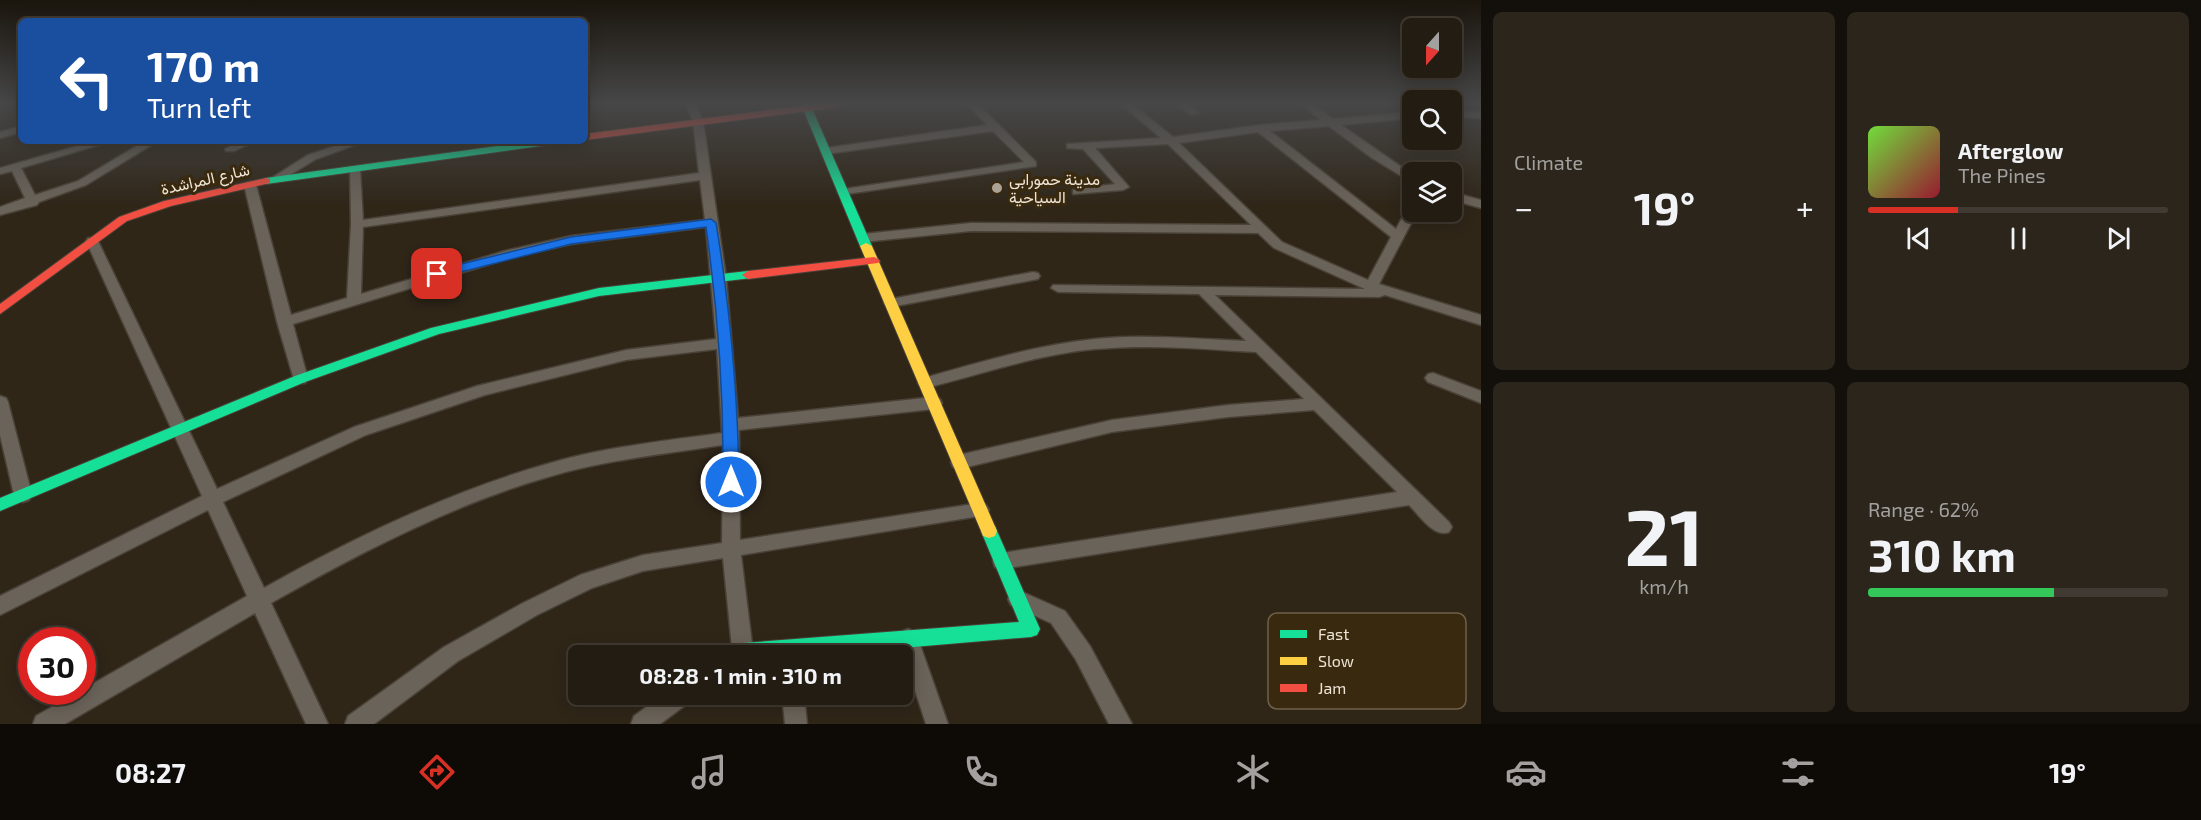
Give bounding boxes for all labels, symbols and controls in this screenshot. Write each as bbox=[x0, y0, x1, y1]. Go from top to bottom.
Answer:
north arrow bbox=[1402, 18, 1462, 78]
map controls bbox=[1402, 18, 1462, 222]
text: 170 m bbox=[147, 40, 260, 90]
icon: left bbox=[48, 42, 126, 120]
button: search bbox=[1402, 90, 1462, 150]
text: Turn left bbox=[147, 91, 251, 123]
text: Afterglow bbox=[1958, 137, 2063, 163]
text: Climate bbox=[1514, 150, 1583, 174]
street label: شارع المراشدة bbox=[159, 159, 252, 201]
button: layers bbox=[1402, 162, 1462, 222]
text: The Pines bbox=[1958, 163, 2046, 187]
place label: مدينة حمورابي السياحية bbox=[1009, 169, 1100, 207]
text: 19° bbox=[1634, 180, 1695, 234]
marker: مدينة حمورابي السياحية bbox=[990, 181, 1004, 195]
text: − bbox=[1514, 187, 1533, 227]
text: + bbox=[1796, 187, 1814, 227]
icon: previous bbox=[1902, 222, 1935, 255]
icon: pause bbox=[2002, 222, 2035, 255]
icon: next bbox=[2102, 222, 2135, 255]
pin bbox=[411, 248, 462, 299]
icon: arrive bbox=[420, 257, 453, 290]
position arrow bbox=[699, 450, 763, 514]
text: 21 bbox=[1624, 488, 1704, 582]
text: Range · 62% bbox=[1868, 497, 1979, 521]
text: 310 km bbox=[1868, 527, 2016, 581]
text: km/h bbox=[1639, 574, 1689, 598]
legend bbox=[1268, 613, 1466, 709]
text: Fast bbox=[1318, 624, 1349, 643]
speed limit sign: 30 bbox=[18, 627, 96, 705]
text: Slow bbox=[1318, 651, 1354, 670]
text: 08:28 · 1 min · 310 m bbox=[639, 662, 842, 688]
text: Jam bbox=[1318, 678, 1346, 697]
icon: directions bbox=[416, 751, 458, 793]
icon: music bbox=[688, 751, 730, 793]
icon: phone bbox=[960, 751, 1002, 793]
icon: climate bbox=[1232, 751, 1274, 793]
icon: car bbox=[1505, 751, 1547, 793]
icon: filters bbox=[1777, 751, 1819, 793]
text: 08:27 bbox=[115, 756, 186, 788]
text: 19° bbox=[2049, 756, 2086, 788]

